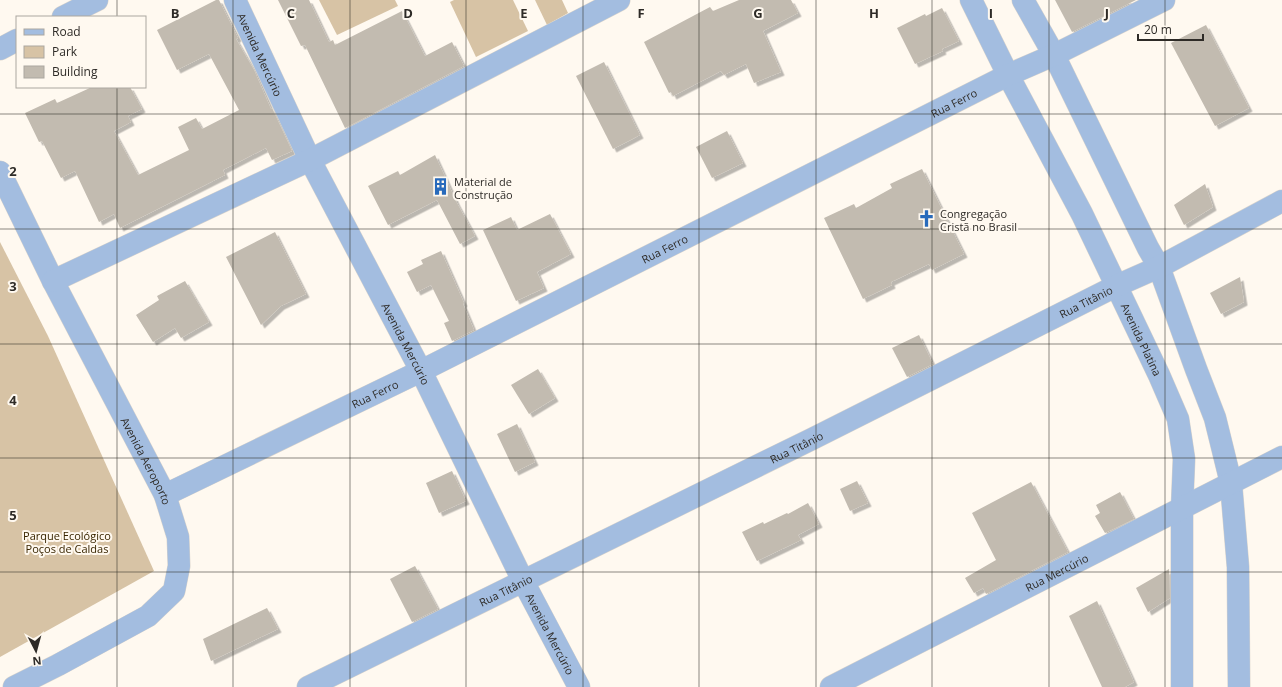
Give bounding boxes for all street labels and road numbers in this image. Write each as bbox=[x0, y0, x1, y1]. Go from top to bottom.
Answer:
street label: Avenida Mercúrio bbox=[234, 10, 287, 99]
street label: Rua Ferro bbox=[928, 84, 980, 120]
street label: Rua Ferro bbox=[639, 230, 690, 266]
street label: Rua Titânio bbox=[1057, 281, 1115, 321]
street label: Avenida Mercúrio bbox=[379, 300, 434, 387]
street label: Avenida Platina bbox=[1118, 300, 1166, 378]
street label: Rua Ferro bbox=[349, 376, 401, 411]
street label: Avenida Aeroporto bbox=[118, 414, 175, 507]
street label: Rua Titânio bbox=[767, 427, 826, 466]
street label: Rua Mercúrio bbox=[1022, 550, 1091, 594]
street label: Rua Titânio bbox=[476, 570, 535, 609]
street label: Avenida Mercúrio bbox=[523, 590, 579, 677]

